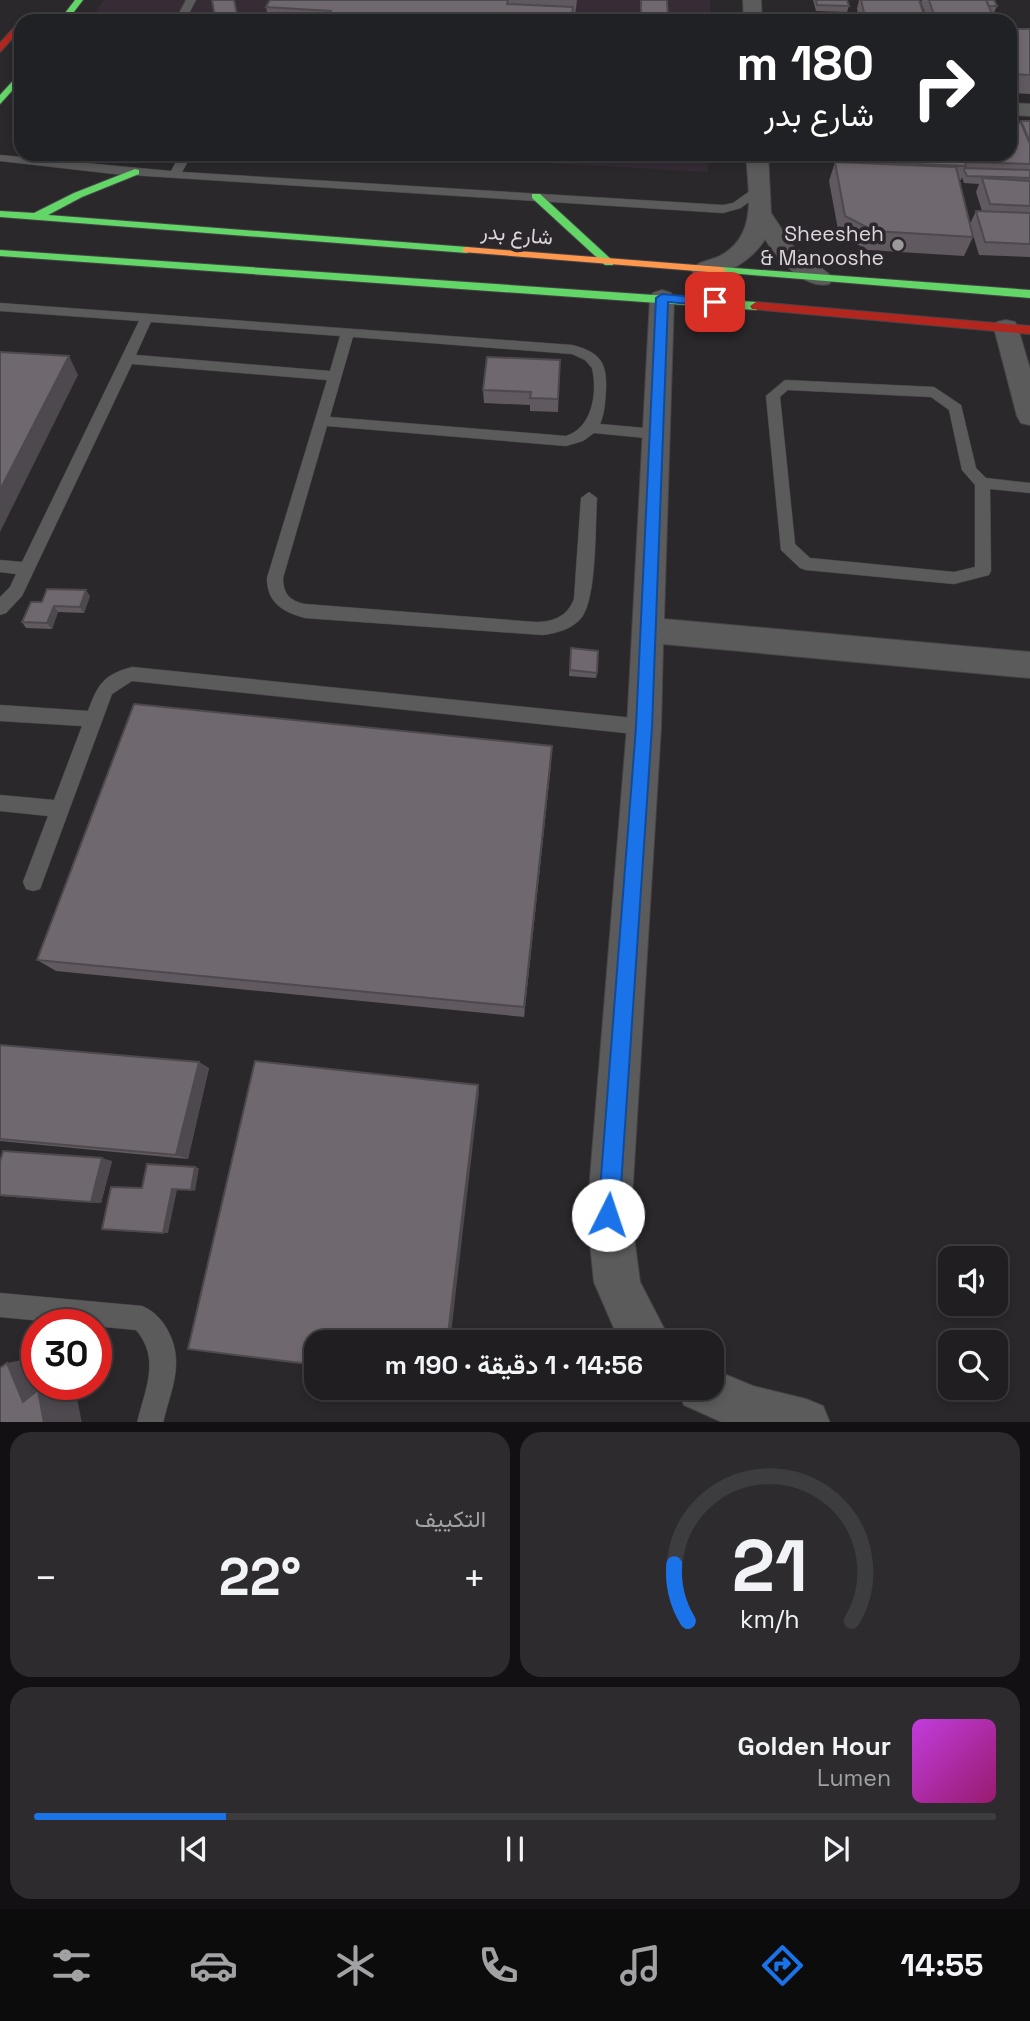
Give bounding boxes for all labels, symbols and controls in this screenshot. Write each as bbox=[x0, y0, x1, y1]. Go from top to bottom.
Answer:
text: 180 m bbox=[736, 32, 874, 94]
icon: right bbox=[898, 42, 989, 133]
text: شارع بدر bbox=[764, 95, 874, 135]
street label: شارع بدر bbox=[479, 217, 554, 252]
place label: Sheesheh & Manooshe bbox=[760, 220, 884, 271]
marker: Sheesheh & Manooshe bbox=[890, 237, 906, 253]
pin bbox=[685, 272, 745, 332]
icon: arrive bbox=[696, 283, 734, 321]
position arrow bbox=[571, 1178, 645, 1252]
map controls bbox=[938, 1246, 1008, 1400]
button: sound bbox=[938, 1246, 1008, 1316]
speed limit sign: 30 bbox=[21, 1309, 112, 1400]
button: search bbox=[938, 1330, 1008, 1400]
text: 14:56 · 1 دقيقة · 190 m bbox=[385, 1348, 643, 1382]
text: التكييف bbox=[415, 1504, 486, 1534]
text: 21 bbox=[732, 1519, 808, 1612]
text: 22° bbox=[219, 1544, 301, 1610]
text: − bbox=[34, 1554, 58, 1602]
text: + bbox=[462, 1554, 486, 1602]
text: km/h bbox=[740, 1602, 800, 1634]
text: Golden Hour bbox=[737, 1729, 891, 1763]
text: Lumen bbox=[817, 1763, 891, 1793]
icon: previous bbox=[175, 1830, 213, 1868]
icon: pause bbox=[496, 1830, 534, 1868]
icon: next bbox=[817, 1830, 855, 1868]
icon: filters bbox=[47, 1941, 96, 1990]
icon: car bbox=[189, 1941, 238, 1990]
icon: climate bbox=[331, 1941, 380, 1990]
icon: phone bbox=[474, 1941, 523, 1990]
icon: music bbox=[616, 1941, 665, 1990]
icon: directions bbox=[758, 1941, 807, 1990]
text: 14:55 bbox=[901, 1945, 983, 1985]

